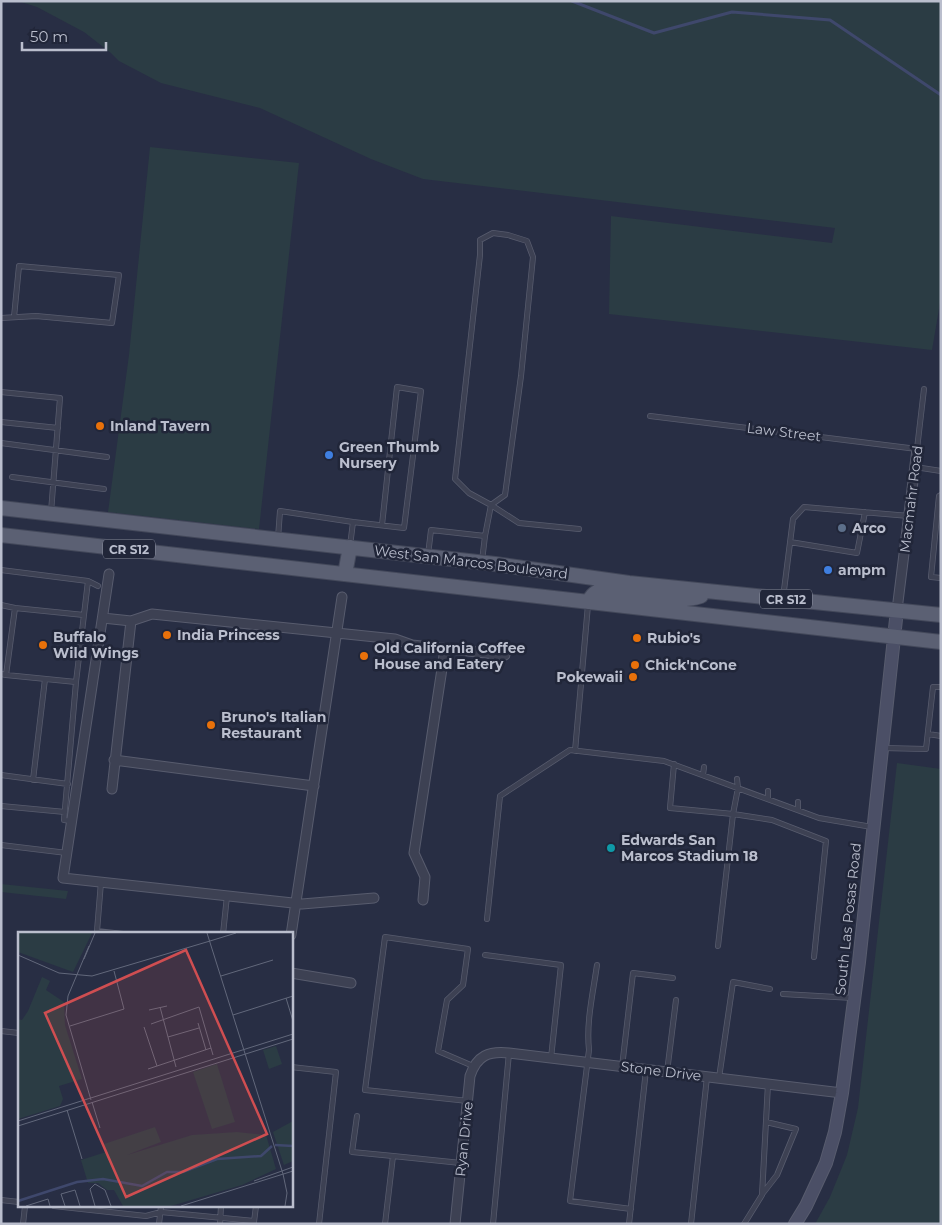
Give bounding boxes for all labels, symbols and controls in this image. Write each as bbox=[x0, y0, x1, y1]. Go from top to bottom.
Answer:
scale bar bbox=[22, 20, 106, 52]
text: 50 m bbox=[30, 27, 68, 46]
place label: Inland Tavern bbox=[110, 417, 210, 435]
street label: Law Street bbox=[746, 419, 822, 446]
marker: Inland Tavern bbox=[94, 420, 106, 432]
place label: Green Thumb Nursery bbox=[339, 438, 440, 472]
street label: Macmahr Road bbox=[895, 444, 927, 554]
marker: Green Thumb Nursery bbox=[323, 449, 335, 461]
place label: Arco bbox=[851, 519, 886, 537]
marker: Arco bbox=[836, 522, 848, 534]
road number: CR S12 bbox=[103, 540, 155, 558]
street label: West San Marcos Boulevard bbox=[373, 541, 569, 583]
place label: ampm bbox=[838, 561, 886, 579]
marker: ampm bbox=[822, 564, 834, 576]
road number: CR S12 bbox=[760, 590, 812, 608]
place label: India Princess bbox=[177, 626, 280, 644]
place label: Buffalo Wild Wings bbox=[53, 628, 139, 662]
marker: India Princess bbox=[161, 629, 173, 641]
place label: Rubio's bbox=[647, 629, 701, 647]
marker: Rubio's bbox=[631, 632, 643, 644]
marker: Buffalo Wild Wings bbox=[37, 639, 49, 651]
place label: Old California Coffee House and Eatery bbox=[374, 639, 526, 673]
marker: Old California Coffee House and Eatery bbox=[358, 650, 370, 662]
place label: Chick'nCone bbox=[645, 656, 737, 674]
marker: Chick'nCone bbox=[629, 659, 641, 671]
place label: Pokewaii bbox=[556, 668, 623, 686]
marker: Pokewaii bbox=[627, 671, 639, 683]
place label: Bruno's Italian Restaurant bbox=[221, 708, 326, 742]
marker: Bruno's Italian Restaurant bbox=[205, 719, 217, 731]
place label: Edwards San Marcos Stadium 18 bbox=[621, 831, 758, 865]
marker: Edwards San Marcos Stadium 18 bbox=[605, 842, 617, 854]
street label: South Las Posas Road bbox=[831, 842, 865, 996]
inset map bbox=[18, 932, 292, 1208]
street label: Stone Drive bbox=[620, 1057, 702, 1085]
street label: Ryan Drive bbox=[451, 1101, 477, 1177]

